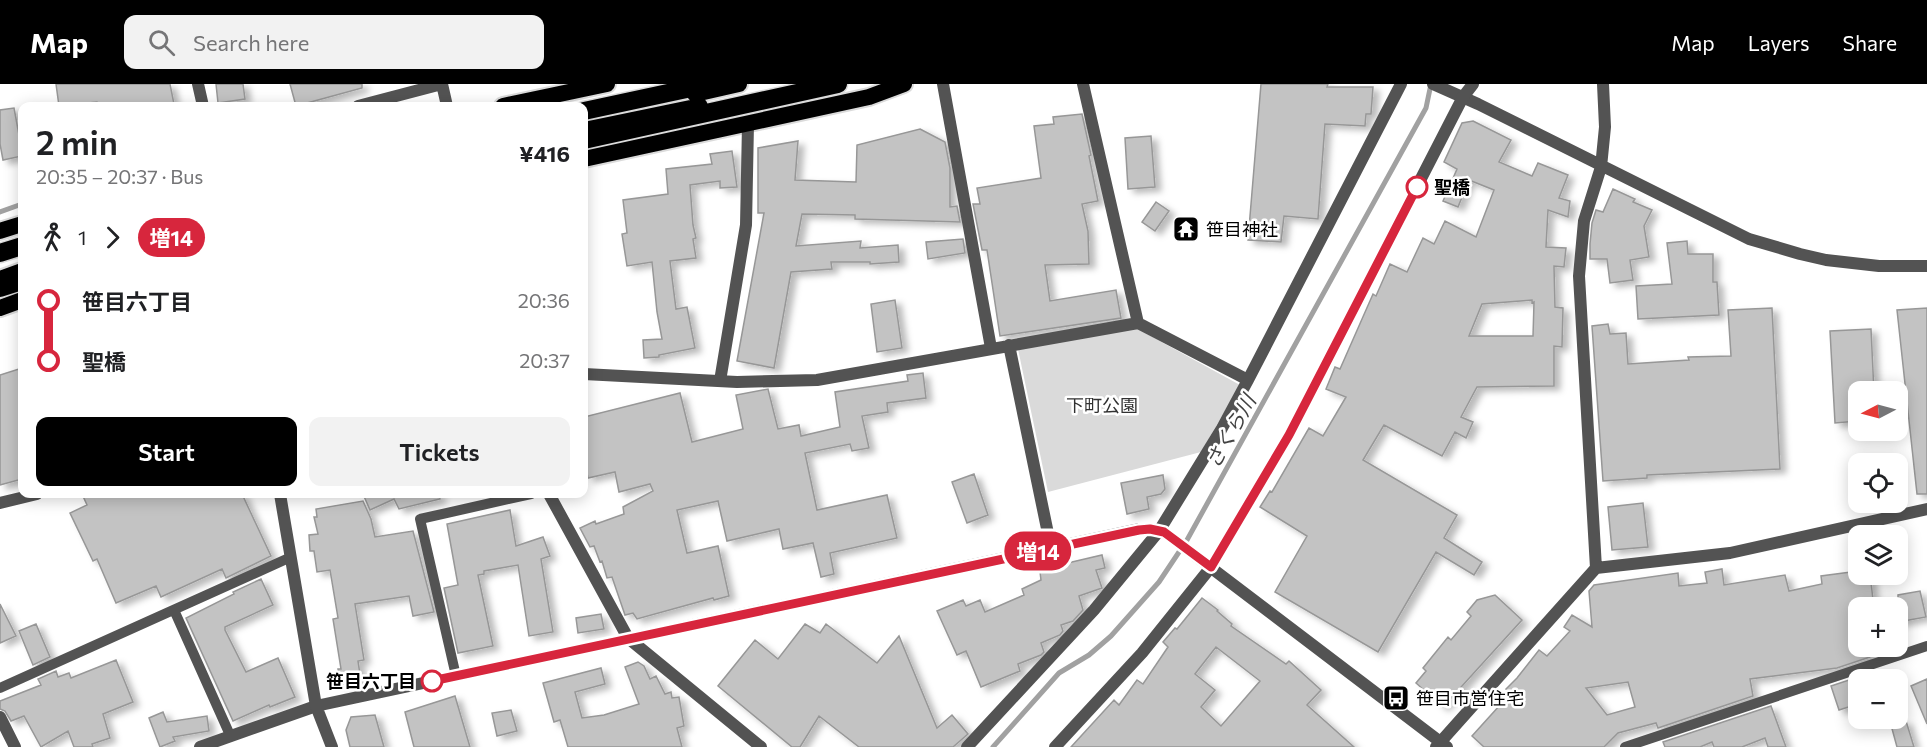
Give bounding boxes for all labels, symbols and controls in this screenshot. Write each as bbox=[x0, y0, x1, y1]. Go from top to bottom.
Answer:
search box bbox=[124, 15, 544, 69]
text: Map bbox=[30, 25, 88, 59]
icon: search bbox=[145, 26, 178, 59]
text: Search here bbox=[193, 29, 309, 56]
text: Map bbox=[1671, 30, 1715, 55]
text: Layers bbox=[1748, 30, 1810, 55]
text: Share bbox=[1843, 30, 1897, 55]
text: 2 min bbox=[36, 121, 118, 162]
text: ¥416 bbox=[519, 140, 570, 167]
text: 20:35 – 20:37 · Bus bbox=[36, 164, 203, 188]
marker: 聖橋 bbox=[1406, 176, 1428, 198]
place label: 聖橋 bbox=[1434, 176, 1470, 198]
temple icon: 笹目神社 bbox=[1171, 214, 1201, 244]
place label: 笹目神社 bbox=[1206, 218, 1278, 240]
icon: walk bbox=[36, 221, 69, 254]
icon: forward bbox=[96, 221, 129, 254]
text: 1 bbox=[78, 225, 87, 249]
text: 増14 bbox=[150, 225, 193, 250]
text: 笹目六丁目 bbox=[82, 288, 192, 315]
text: 20:36 bbox=[518, 288, 570, 312]
text: 聖橋 bbox=[82, 348, 126, 375]
text: 20:37 bbox=[519, 348, 570, 372]
north arrow bbox=[1848, 381, 1908, 441]
map controls bbox=[1848, 381, 1908, 729]
water label: さくら川 bbox=[1200, 388, 1261, 472]
park label: 下町公園 bbox=[1066, 394, 1138, 416]
button: Start bbox=[36, 417, 297, 486]
button: Tickets bbox=[309, 417, 570, 486]
button: locate bbox=[1848, 453, 1908, 513]
button: layers bbox=[1848, 525, 1908, 585]
line badge: 増14 bbox=[1004, 532, 1072, 570]
text: 増14 bbox=[1016, 539, 1060, 564]
button: + bbox=[1848, 597, 1908, 657]
button: − bbox=[1848, 669, 1908, 729]
place label: 笹目六丁目 bbox=[326, 670, 416, 692]
marker: 笹目六丁目 bbox=[421, 670, 443, 692]
bus stop icon: 笹目市営住宅 bbox=[1381, 683, 1411, 713]
place label: 笹目市営住宅 bbox=[1416, 687, 1524, 709]

